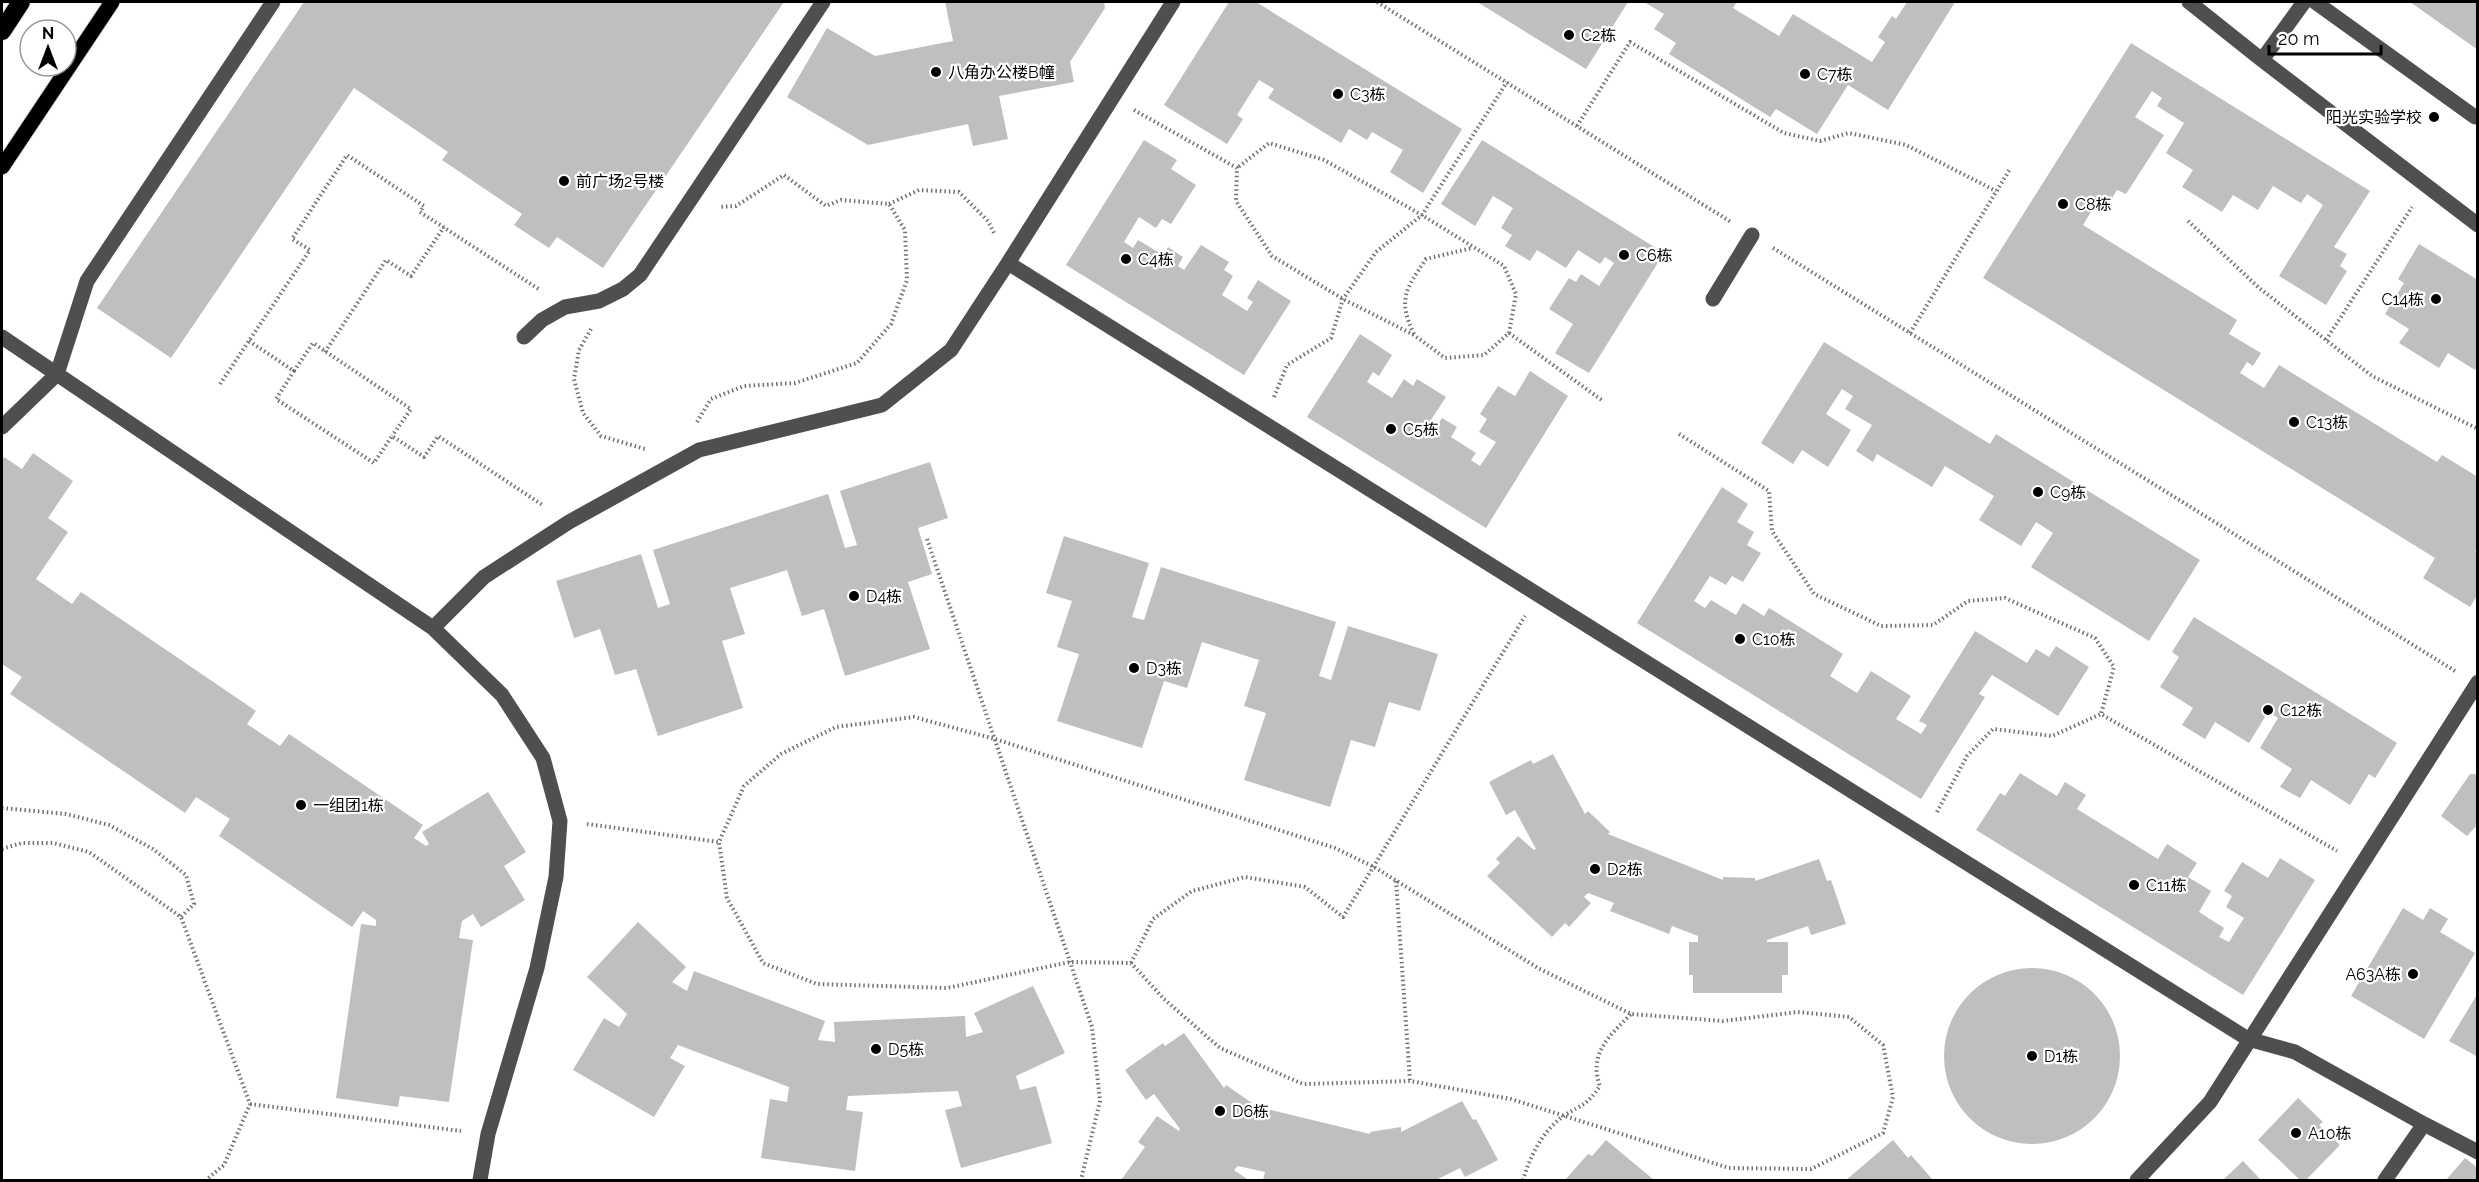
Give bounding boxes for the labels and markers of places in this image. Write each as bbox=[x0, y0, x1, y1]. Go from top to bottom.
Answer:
place label: C2栋 bbox=[1581, 26, 1616, 45]
marker: C2栋 bbox=[1562, 28, 1576, 42]
place label: 八角办公楼B幢 bbox=[948, 63, 1055, 82]
marker: 八角办公楼B幢 bbox=[929, 65, 943, 79]
place label: C7栋 bbox=[1817, 65, 1853, 84]
marker: C7栋 bbox=[1798, 67, 1812, 81]
place label: C3栋 bbox=[1350, 85, 1386, 104]
marker: C3栋 bbox=[1331, 87, 1345, 101]
place label: 阳光实验学校 bbox=[2326, 108, 2422, 127]
marker: 阳光实验学校 bbox=[2427, 110, 2441, 124]
place label: 前广场2号楼 bbox=[576, 172, 664, 191]
marker: 前广场2号楼 bbox=[557, 174, 571, 188]
place label: C8栋 bbox=[2075, 195, 2111, 214]
marker: C8栋 bbox=[2056, 197, 2070, 211]
place label: C6栋 bbox=[1636, 246, 1673, 265]
marker: C6栋 bbox=[1617, 248, 1631, 262]
place label: C4栋 bbox=[1138, 250, 1174, 269]
marker: C4栋 bbox=[1119, 252, 1133, 266]
place label: C14栋 bbox=[2381, 290, 2424, 309]
marker: C14栋 bbox=[2429, 292, 2443, 306]
place label: C13栋 bbox=[2306, 413, 2348, 432]
marker: C13栋 bbox=[2287, 415, 2301, 429]
place label: C5栋 bbox=[1403, 420, 1439, 439]
marker: C5栋 bbox=[1384, 422, 1398, 436]
place label: C9栋 bbox=[2050, 483, 2086, 502]
marker: C9栋 bbox=[2031, 485, 2045, 499]
place label: D4栋 bbox=[866, 587, 902, 606]
marker: D4栋 bbox=[847, 589, 861, 603]
place label: C10栋 bbox=[1752, 630, 1796, 649]
marker: C10栋 bbox=[1733, 632, 1747, 646]
place label: D3栋 bbox=[1146, 659, 1182, 678]
marker: D3栋 bbox=[1127, 661, 1141, 675]
place label: C12栋 bbox=[2280, 701, 2322, 720]
marker: C12栋 bbox=[2261, 703, 2275, 717]
place label: 一组团1栋 bbox=[313, 796, 384, 815]
marker: 一组团1栋 bbox=[294, 798, 308, 812]
place label: D2栋 bbox=[1607, 860, 1643, 879]
marker: D2栋 bbox=[1588, 862, 1602, 876]
place label: C11栋 bbox=[2146, 876, 2187, 895]
marker: C11栋 bbox=[2127, 878, 2141, 892]
place label: A63A栋 bbox=[2345, 965, 2401, 984]
marker: A63A栋 bbox=[2406, 967, 2420, 981]
place label: D5栋 bbox=[888, 1040, 924, 1059]
marker: D5栋 bbox=[869, 1042, 883, 1056]
place label: D1栋 bbox=[2044, 1047, 2078, 1066]
marker: D1栋 bbox=[2025, 1049, 2039, 1063]
place label: D6栋 bbox=[1232, 1102, 1269, 1121]
marker: D6栋 bbox=[1213, 1104, 1227, 1118]
place label: A10栋 bbox=[2308, 1124, 2351, 1143]
marker: A10栋 bbox=[2289, 1126, 2303, 1140]

